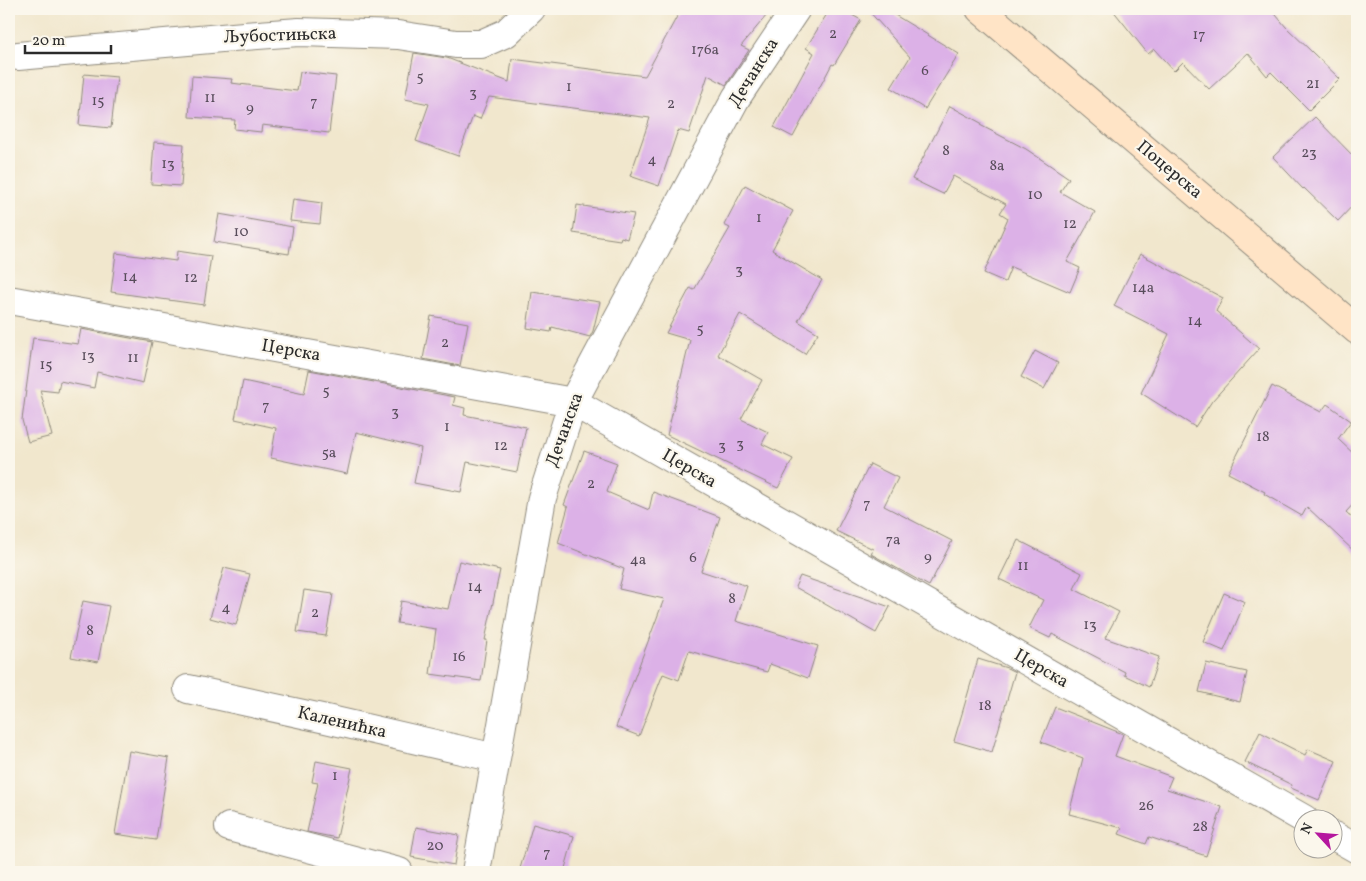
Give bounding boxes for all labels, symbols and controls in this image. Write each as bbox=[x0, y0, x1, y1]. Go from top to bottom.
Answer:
scale bar bbox=[25, 22, 111, 54]
street label: Љубостињска bbox=[223, 22, 337, 50]
house number: 2 bbox=[829, 24, 837, 45]
house number: 17 bbox=[1192, 25, 1206, 46]
text: 20 m bbox=[32, 31, 65, 52]
street label: Дечанска bbox=[723, 33, 785, 113]
house number: 176a bbox=[691, 40, 719, 61]
house number: 6 bbox=[921, 61, 929, 82]
house number: 5 bbox=[416, 67, 424, 88]
house number: 21 bbox=[1306, 74, 1320, 95]
house number: 1 bbox=[566, 77, 572, 98]
house number: 3 bbox=[469, 83, 477, 104]
house number: 11 bbox=[204, 88, 216, 109]
house number: 15 bbox=[91, 91, 105, 112]
house number: 7 bbox=[310, 92, 318, 113]
house number: 2 bbox=[667, 94, 675, 115]
house number: 9 bbox=[246, 98, 254, 119]
street label: Поцерска bbox=[1130, 135, 1208, 205]
house number: 8 bbox=[942, 141, 950, 162]
house number: 23 bbox=[1301, 143, 1317, 164]
house number: 4 bbox=[648, 150, 657, 171]
house number: 13 bbox=[161, 154, 175, 175]
house number: 8a bbox=[989, 156, 1005, 177]
house number: 10 bbox=[1028, 185, 1042, 206]
house number: 1 bbox=[756, 208, 762, 229]
house number: 12 bbox=[1063, 214, 1077, 235]
house number: 10 bbox=[234, 222, 248, 243]
house number: 3 bbox=[735, 260, 743, 281]
house number: 14 bbox=[123, 267, 137, 288]
house number: 12 bbox=[184, 268, 198, 289]
house number: 14a bbox=[1132, 278, 1154, 299]
house number: 14 bbox=[1188, 311, 1202, 332]
house number: 5 bbox=[696, 319, 704, 340]
house number: 2 bbox=[441, 333, 449, 354]
street label: Церска bbox=[259, 334, 323, 368]
house number: 13 bbox=[81, 346, 95, 367]
house number: 11 bbox=[127, 348, 139, 369]
house number: 15 bbox=[39, 355, 53, 376]
house number: 5 bbox=[322, 381, 330, 402]
street label: Дечанска bbox=[540, 389, 590, 471]
house number: 7 bbox=[262, 396, 270, 417]
house number: 3 bbox=[391, 402, 399, 423]
house number: 1 bbox=[444, 417, 450, 438]
house number: 18 bbox=[1256, 427, 1270, 448]
house number: 3 bbox=[736, 434, 744, 455]
house number: 12 bbox=[494, 436, 508, 457]
house number: 3 bbox=[718, 436, 726, 457]
house number: 5a bbox=[322, 443, 336, 464]
street label: Церска bbox=[657, 443, 721, 495]
house number: 2 bbox=[587, 474, 595, 495]
house number: 7 bbox=[863, 494, 871, 515]
house number: 7a bbox=[886, 530, 900, 551]
house number: 9 bbox=[924, 547, 932, 568]
house number: 6 bbox=[689, 548, 697, 569]
house number: 4a bbox=[630, 550, 646, 571]
house number: 11 bbox=[1017, 556, 1029, 577]
house number: 14 bbox=[468, 577, 482, 598]
house number: 8 bbox=[728, 589, 736, 610]
house number: 4 bbox=[222, 598, 231, 619]
house number: 2 bbox=[311, 603, 319, 624]
house number: 13 bbox=[1083, 615, 1097, 636]
house number: 8 bbox=[86, 621, 94, 642]
street label: Церска bbox=[1009, 643, 1073, 695]
house number: 16 bbox=[452, 647, 466, 668]
house number: 18 bbox=[978, 696, 992, 717]
street label: Каленићка bbox=[295, 701, 389, 745]
house number: 1 bbox=[332, 766, 338, 787]
house number: 26 bbox=[1138, 796, 1154, 817]
north arrow bbox=[1294, 808, 1344, 858]
house number: 28 bbox=[1192, 817, 1208, 838]
text: N bbox=[1297, 820, 1318, 838]
house number: 20 bbox=[427, 836, 443, 857]
house number: 7 bbox=[543, 843, 551, 864]

